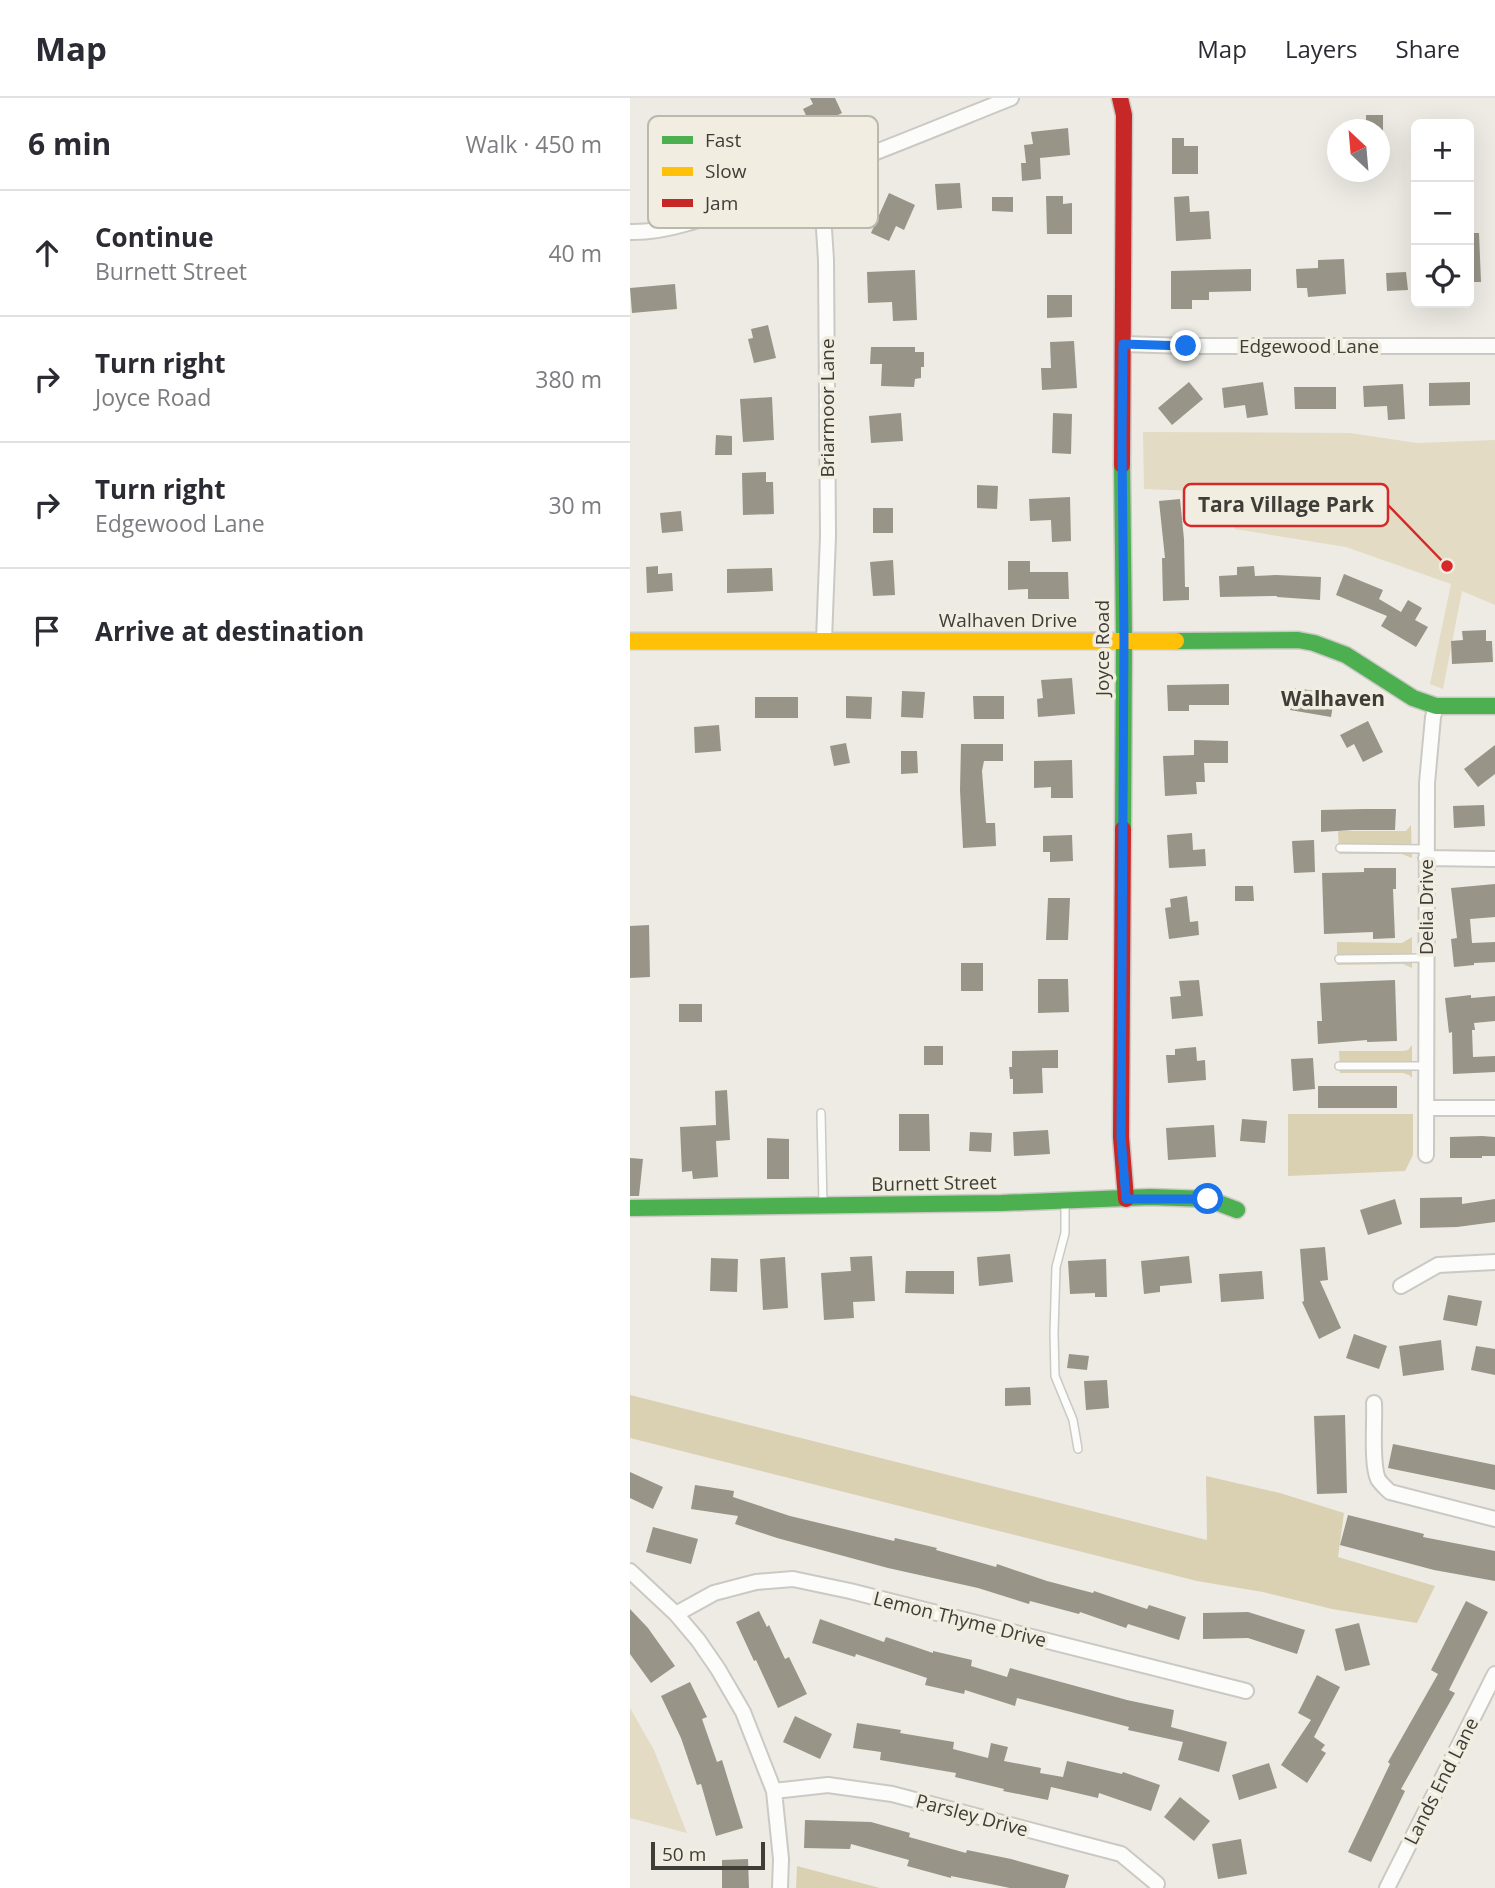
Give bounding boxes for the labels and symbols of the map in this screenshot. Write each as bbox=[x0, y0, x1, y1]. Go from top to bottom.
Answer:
legend bbox=[648, 116, 878, 228]
north arrow bbox=[1327, 119, 1390, 182]
text: Fast bbox=[705, 127, 741, 153]
text: Slow bbox=[705, 158, 747, 184]
text: Jam bbox=[703, 190, 738, 216]
route end bbox=[1170, 330, 1201, 361]
street label: Edgewood Lane bbox=[1239, 333, 1379, 359]
street label: Briarmoor Lane bbox=[814, 338, 840, 478]
callout: Tara Village Park bbox=[1184, 484, 1388, 526]
text: Tara Village Park bbox=[1198, 490, 1375, 518]
street label: Joyce Road bbox=[1089, 600, 1115, 698]
street label: Walhaven Drive bbox=[939, 607, 1077, 633]
district label: Walhaven bbox=[1281, 684, 1385, 712]
street label: Delia Drive bbox=[1413, 859, 1439, 955]
street label: Burnett Street bbox=[871, 1169, 997, 1197]
route start bbox=[1192, 1183, 1223, 1214]
street label: Lemon Thyme Drive bbox=[871, 1585, 1049, 1653]
street label: Lands End Lane bbox=[1398, 1713, 1484, 1849]
street label: Parsley Drive bbox=[913, 1788, 1031, 1842]
scale bar bbox=[651, 1839, 765, 1871]

